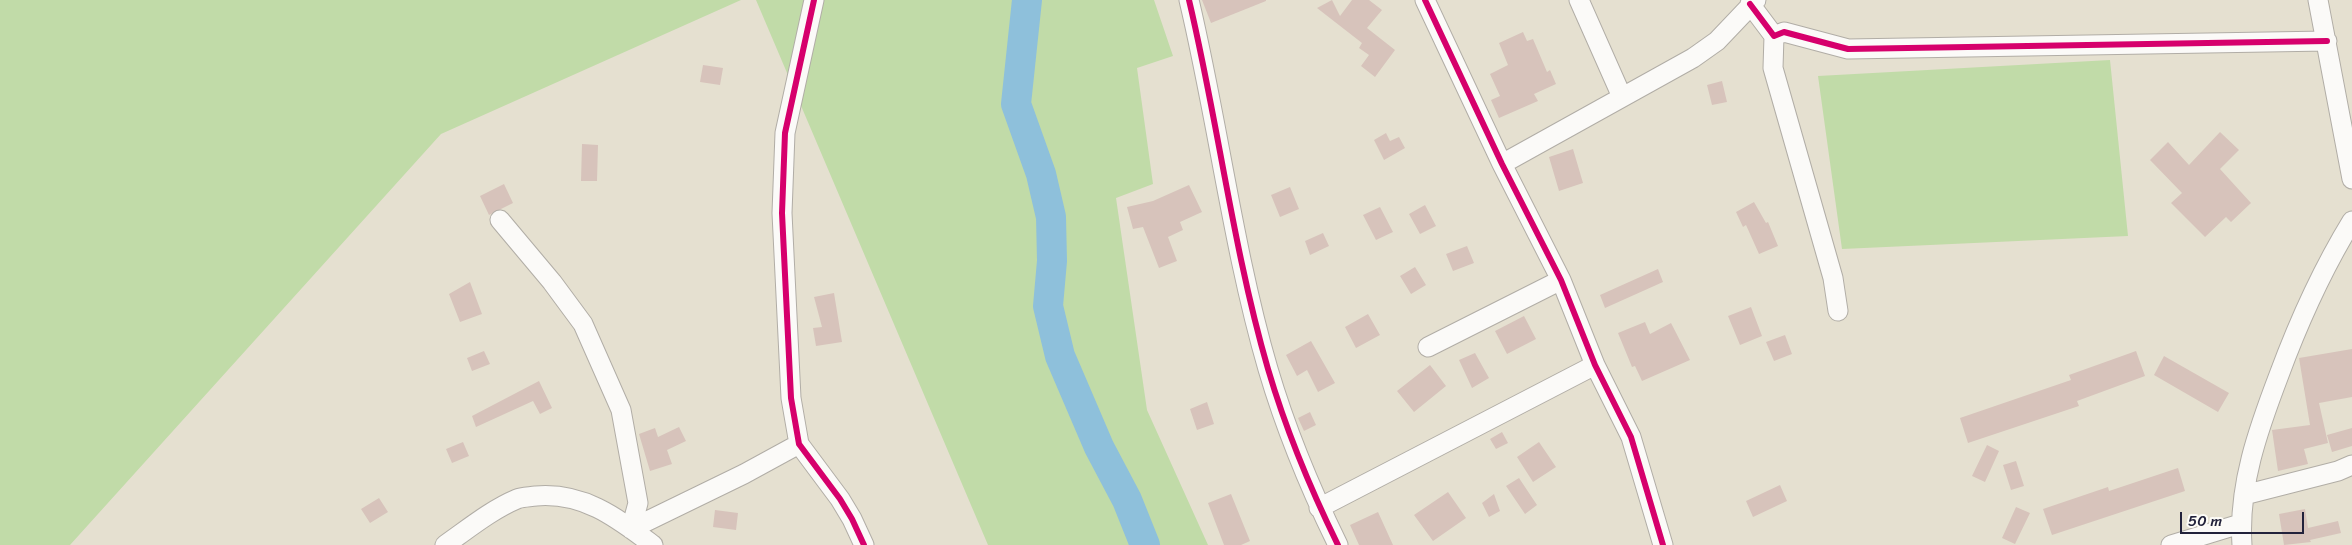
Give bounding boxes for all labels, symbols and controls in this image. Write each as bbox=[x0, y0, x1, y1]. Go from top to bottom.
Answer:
scale bar bbox=[2182, 502, 2306, 534]
text: 50 m bbox=[2188, 508, 2222, 534]

